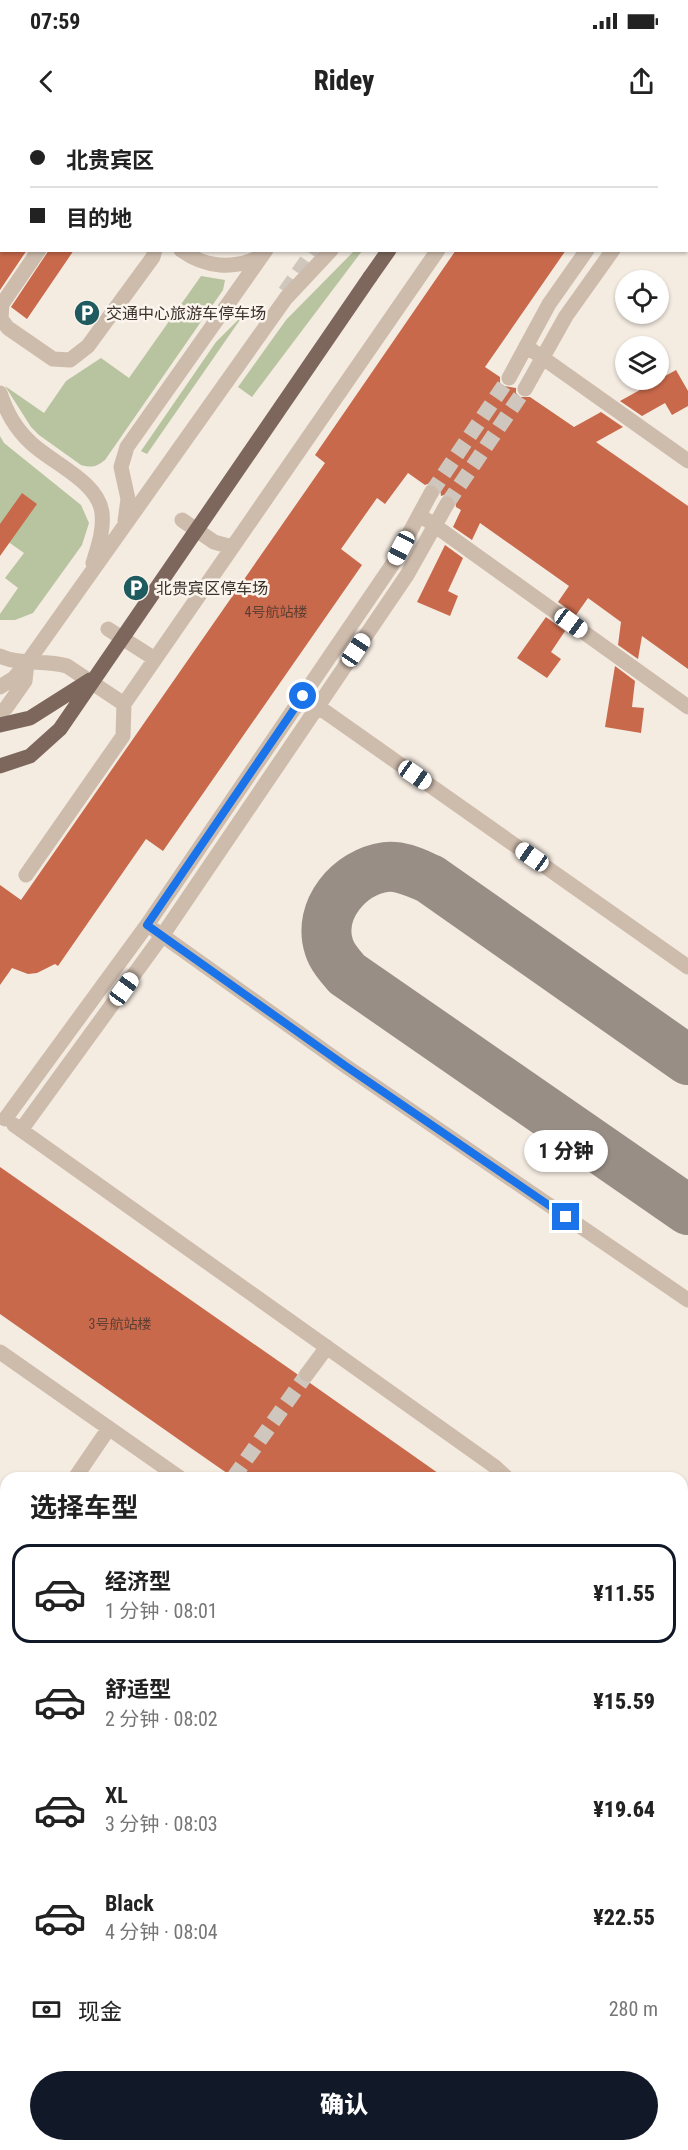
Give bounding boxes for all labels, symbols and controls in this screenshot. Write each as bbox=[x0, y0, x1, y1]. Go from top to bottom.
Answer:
text: 07:59 bbox=[30, 9, 81, 34]
icon: back bbox=[30, 65, 63, 98]
text: Ridey bbox=[314, 65, 374, 97]
icon: share bbox=[625, 65, 658, 98]
text: 北贵宾区 bbox=[66, 148, 154, 173]
text: 目的地 bbox=[66, 206, 132, 231]
map controls bbox=[615, 270, 669, 390]
button: locate bbox=[615, 270, 669, 324]
parking icon: 交通中心旅游车停车场 bbox=[72, 298, 102, 328]
place label: 交通中心旅游车停车场 bbox=[106, 304, 266, 323]
button: layers bbox=[615, 336, 669, 390]
car bbox=[385, 528, 417, 568]
parking icon: 北贵宾区停车场 bbox=[121, 573, 151, 603]
place label: 北贵宾区停车场 bbox=[156, 579, 268, 598]
house number: 4号航站楼 bbox=[245, 604, 307, 620]
car bbox=[551, 605, 591, 641]
car bbox=[338, 630, 374, 670]
route start bbox=[289, 682, 316, 709]
car bbox=[395, 757, 435, 793]
car bbox=[512, 839, 552, 875]
car bbox=[106, 969, 142, 1009]
callout: 1 分钟 bbox=[524, 1130, 608, 1172]
text: 1 分钟 bbox=[539, 1139, 593, 1163]
route end bbox=[552, 1203, 579, 1230]
house number: 3号航站楼 bbox=[89, 1316, 151, 1332]
text: 选择车型 bbox=[30, 1492, 138, 1524]
icon: car bbox=[33, 1567, 87, 1621]
text: 经济型 bbox=[105, 1569, 171, 1594]
text: ¥11.55 bbox=[593, 1581, 655, 1606]
text: 1 分钟 · 08:01 bbox=[105, 1599, 218, 1623]
icon: car bbox=[33, 1675, 87, 1729]
text: 舒适型 bbox=[105, 1677, 171, 1702]
text: ¥15.59 bbox=[593, 1689, 655, 1714]
text: 2 分钟 · 08:02 bbox=[105, 1707, 218, 1731]
icon: car bbox=[33, 1783, 87, 1837]
text: XL bbox=[105, 1783, 128, 1808]
text: ¥19.64 bbox=[593, 1797, 655, 1822]
text: 3 分钟 · 08:03 bbox=[105, 1812, 218, 1836]
icon: car bbox=[33, 1891, 87, 1945]
text: Black bbox=[105, 1891, 154, 1916]
text: ¥22.55 bbox=[593, 1905, 655, 1930]
text: 4 分钟 · 08:04 bbox=[105, 1920, 218, 1944]
icon: cash bbox=[30, 1993, 63, 2026]
text: 280 m bbox=[609, 1997, 658, 2021]
text: 现金 bbox=[78, 1999, 122, 2024]
button: 确认 bbox=[30, 2071, 658, 2140]

